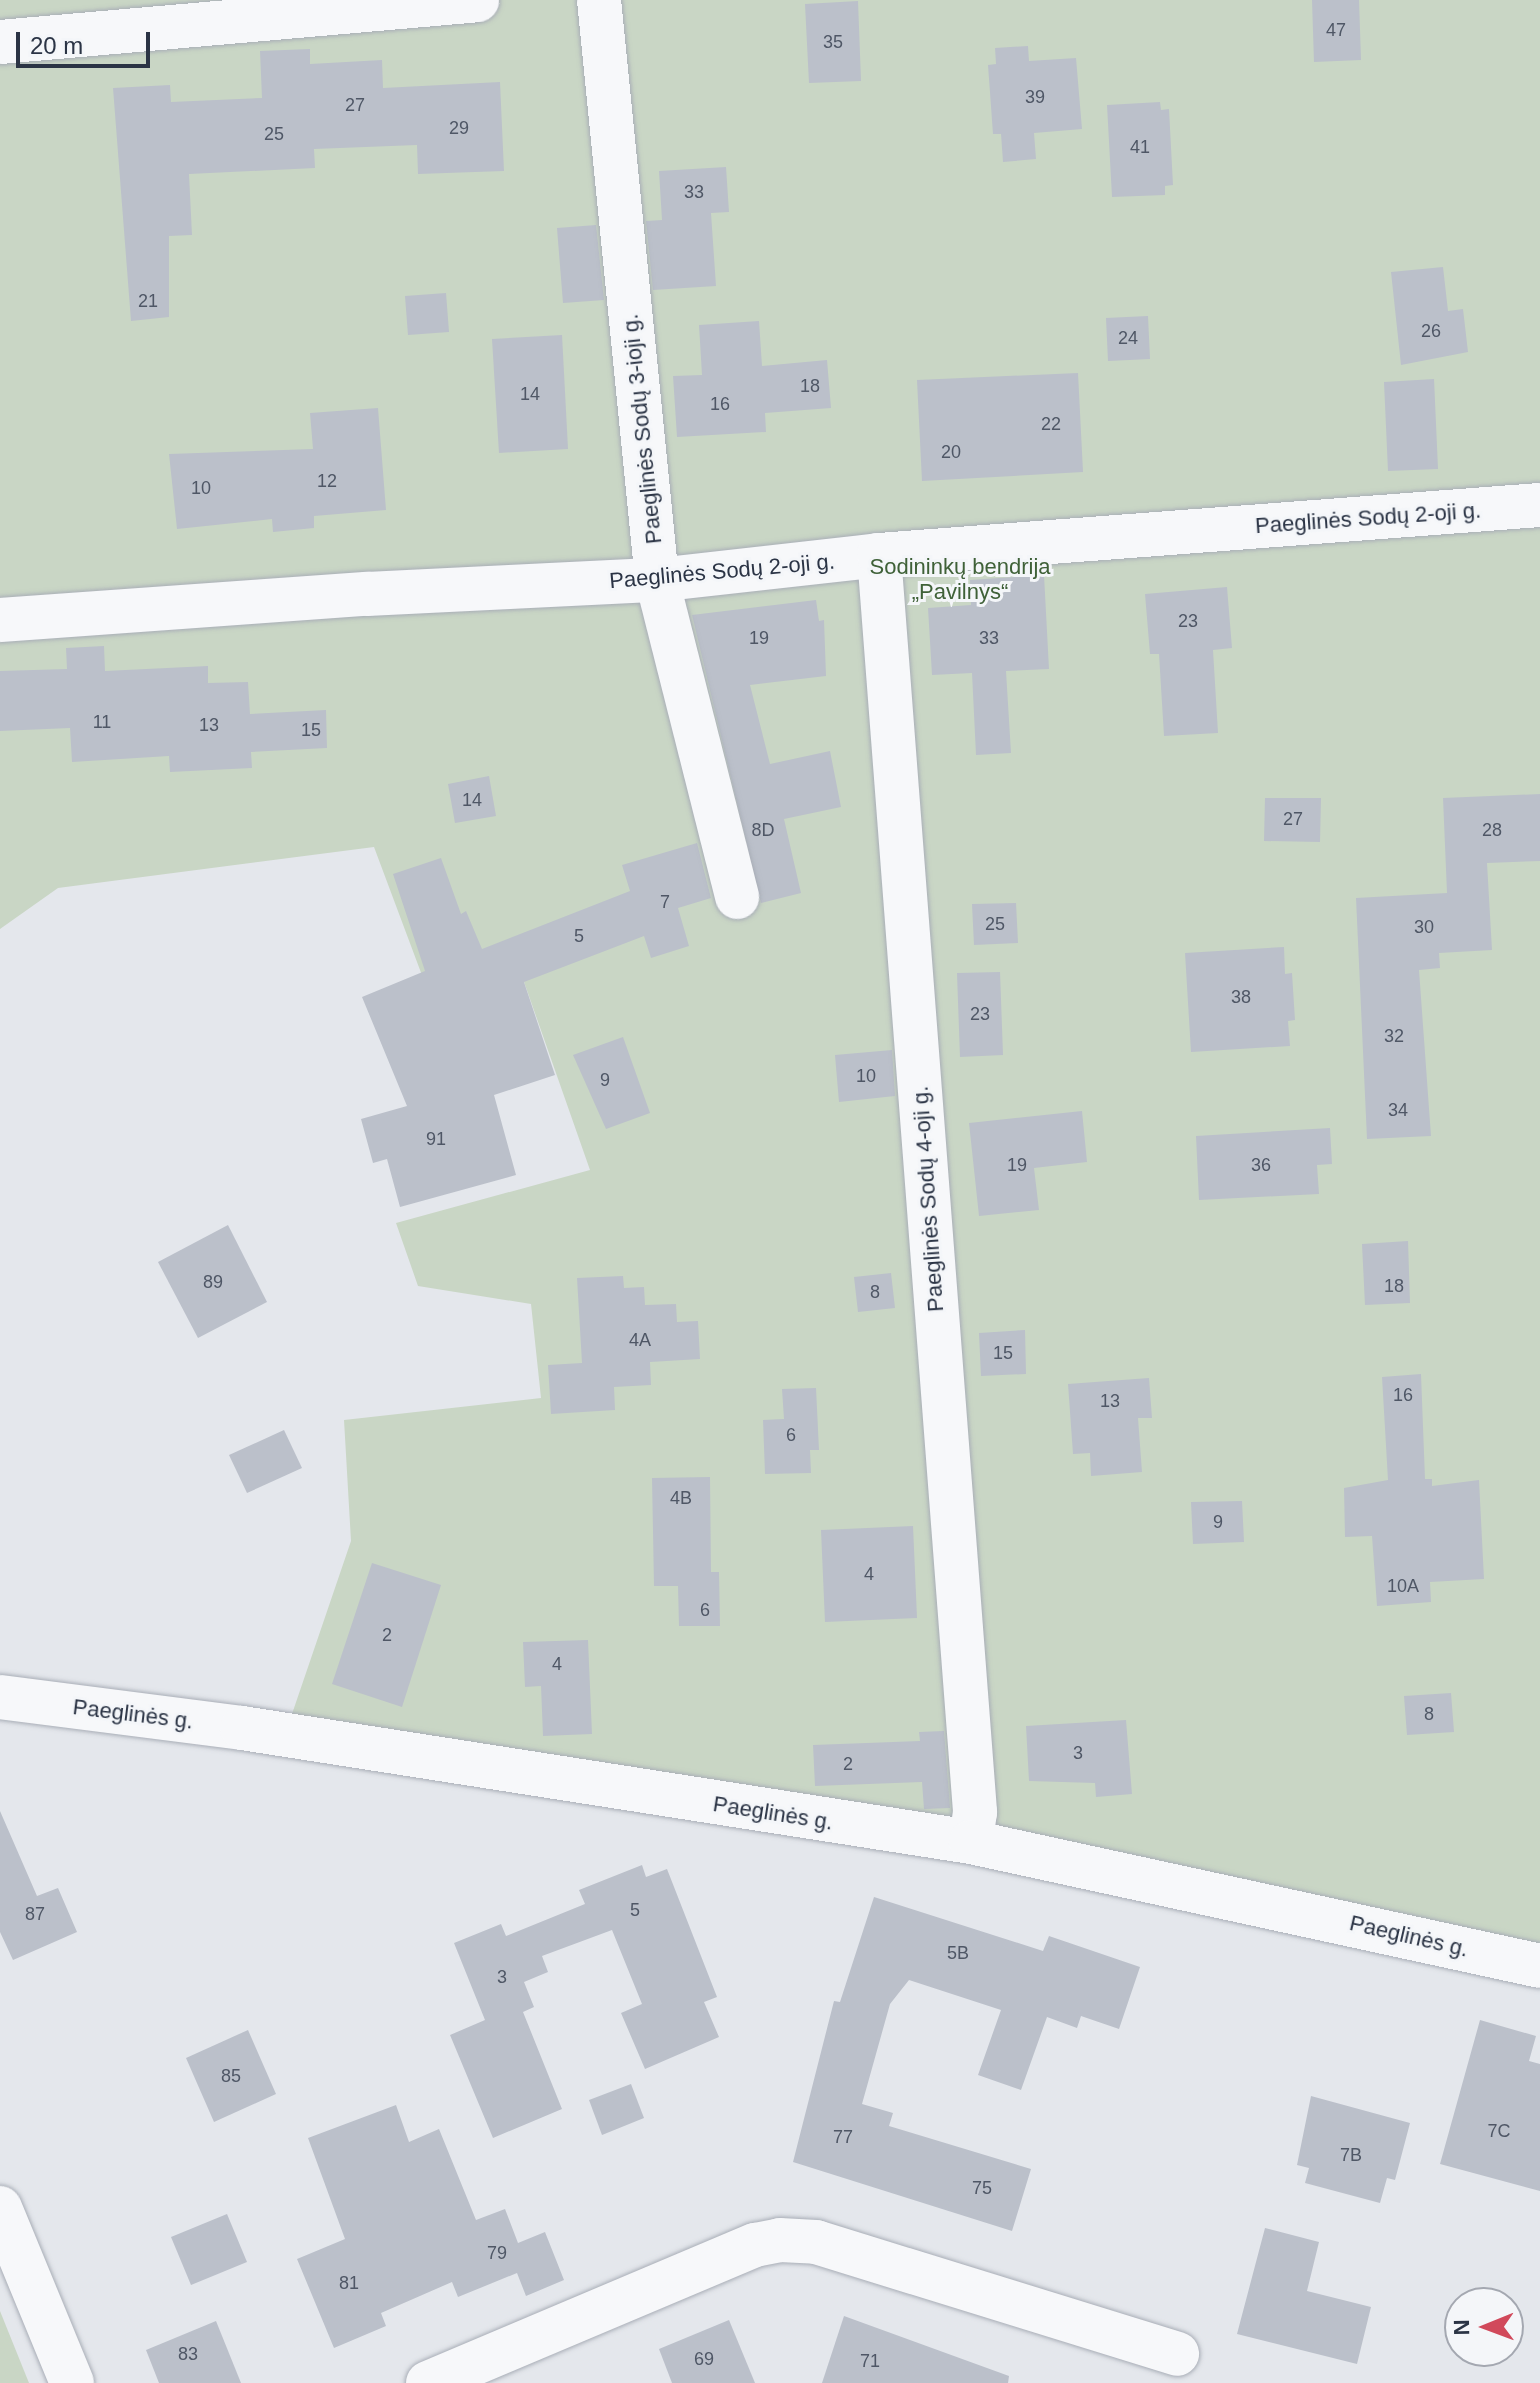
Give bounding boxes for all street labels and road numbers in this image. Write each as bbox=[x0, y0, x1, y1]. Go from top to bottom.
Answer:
street label: Paeglinės Sodų 3-ioji g. bbox=[617, 313, 667, 545]
street label: Paeglinės Sodų 2-oji g. bbox=[1254, 497, 1482, 539]
street label: Paeglinės Sodų 2-oji g. bbox=[608, 548, 836, 594]
street label: Paeglinės Sodų 4-oji g. bbox=[907, 1085, 949, 1313]
street label: Paeglinės g. bbox=[71, 1694, 195, 1734]
street label: Paeglinės g. bbox=[711, 1790, 835, 1836]
street label: Paeglinės g. bbox=[1347, 1910, 1471, 1962]

